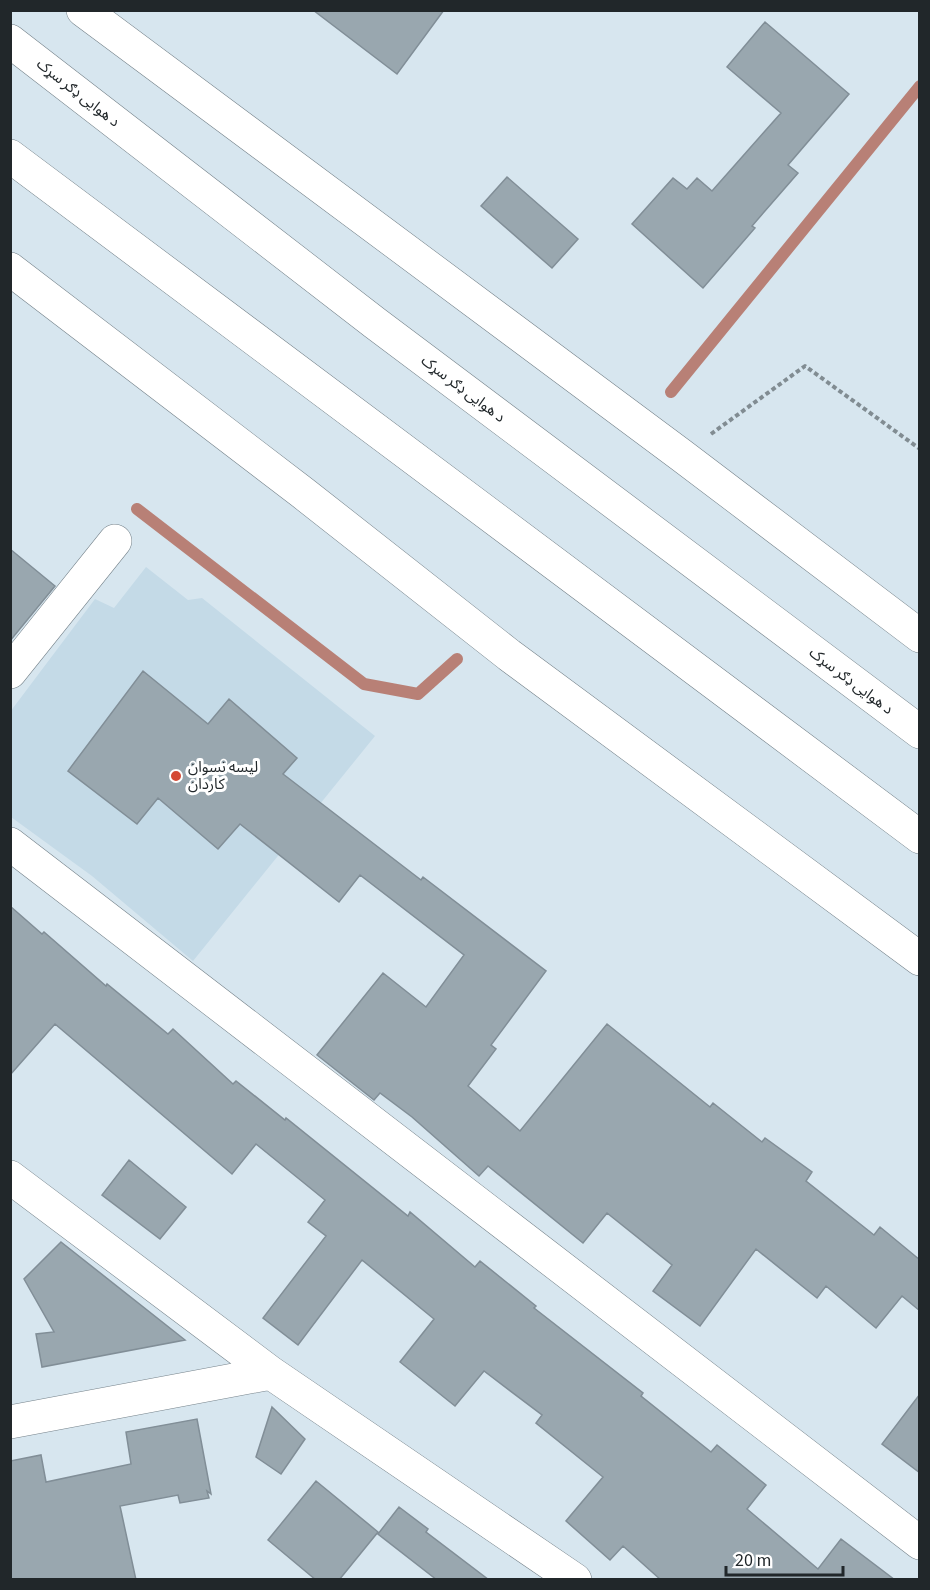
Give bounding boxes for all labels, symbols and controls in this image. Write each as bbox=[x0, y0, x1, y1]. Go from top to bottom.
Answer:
street label: د هوایی ډګر سړک bbox=[32, 54, 124, 132]
street label: د هوایی ډګر سړک bbox=[417, 350, 509, 428]
street label: د هوایی ډګر سړک bbox=[805, 642, 897, 720]
place label: لیسه نسوان کاردان bbox=[188, 757, 258, 795]
marker: لیسه نسوان کاردان bbox=[169, 769, 183, 783]
scale bar bbox=[726, 1539, 843, 1577]
text: 20 m bbox=[735, 1548, 771, 1573]

